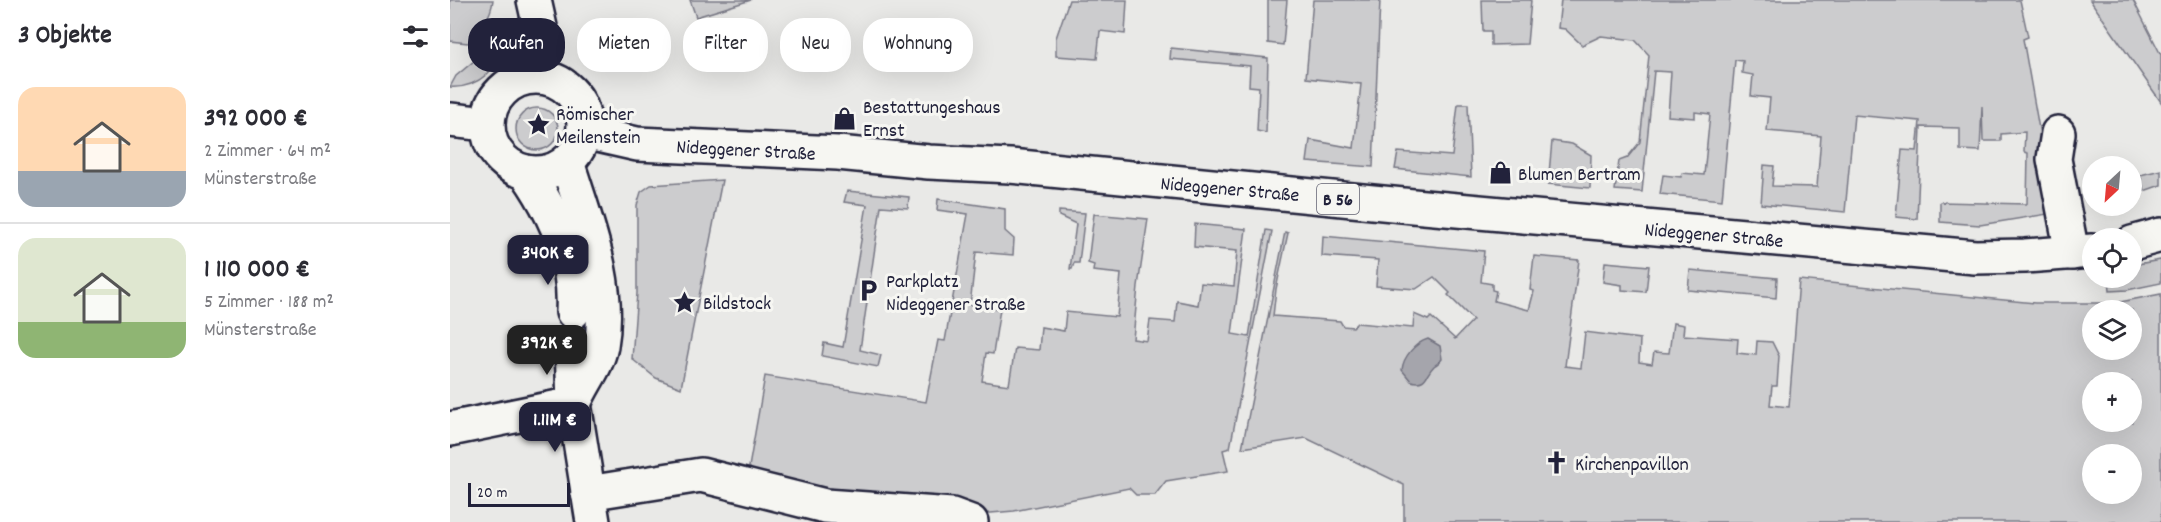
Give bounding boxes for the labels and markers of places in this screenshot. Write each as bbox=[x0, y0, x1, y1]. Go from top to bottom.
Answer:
place label: Bestattungeshaus Ernst bbox=[863, 95, 1001, 146]
place label: Römischer Meilenstein bbox=[556, 102, 640, 153]
shop icon: Bestattungeshaus Ernst bbox=[832, 105, 858, 131]
place icon: Römischer Meilenstein bbox=[525, 112, 551, 138]
shop icon: Blumen Bertram bbox=[1487, 160, 1513, 186]
place label: Blumen Bertram bbox=[1518, 162, 1641, 190]
pin: 340K € bbox=[499, 235, 597, 286]
place label: Parkplatz Nideggener Straße bbox=[886, 269, 1026, 320]
parking icon: Parkplatz Nideggener Straße bbox=[855, 278, 881, 304]
place icon: Bildstock bbox=[672, 289, 698, 315]
place label: Bildstock bbox=[703, 291, 771, 319]
pin: 392K € bbox=[498, 325, 596, 376]
pin: 1.11M € bbox=[500, 402, 610, 453]
church icon: Kirchenpavillon bbox=[1544, 450, 1570, 476]
place label: Kirchenpavillon bbox=[1575, 452, 1689, 480]

